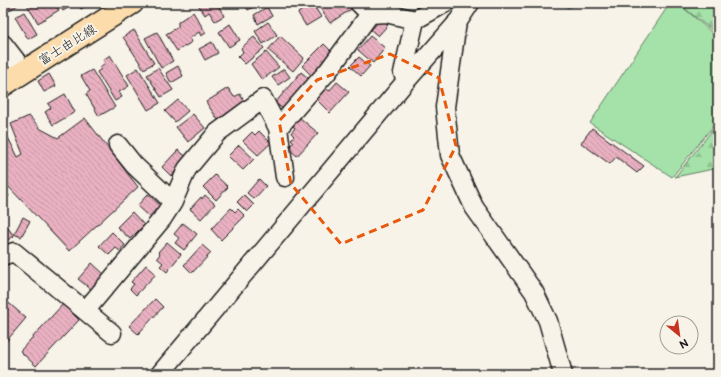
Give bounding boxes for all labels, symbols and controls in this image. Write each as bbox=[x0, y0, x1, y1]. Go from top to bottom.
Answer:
street label: 富士由比線 bbox=[36, 20, 100, 69]
north arrow bbox=[659, 315, 699, 355]
text: N bbox=[677, 336, 690, 351]

